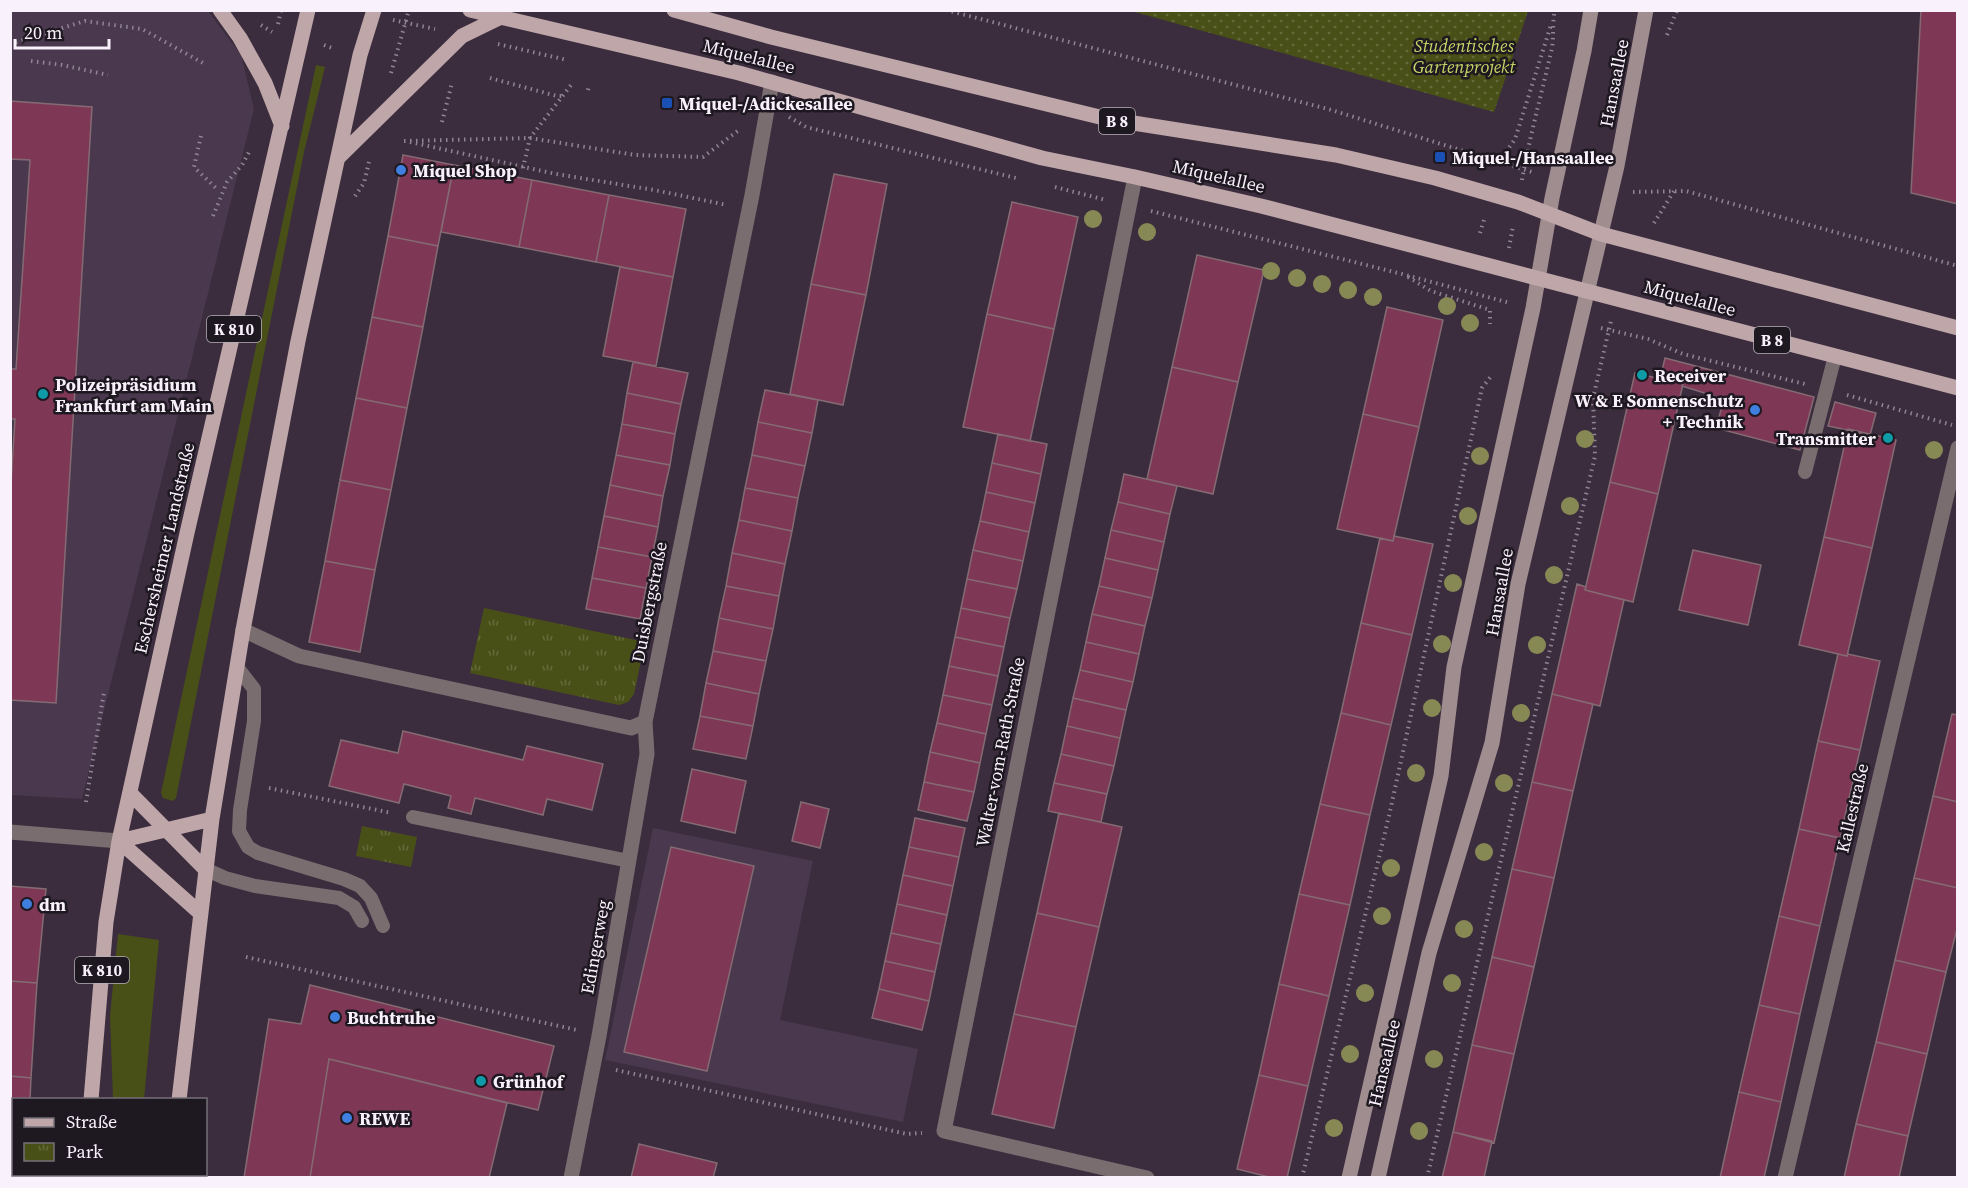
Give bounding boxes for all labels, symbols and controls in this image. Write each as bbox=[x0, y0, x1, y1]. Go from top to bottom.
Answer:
scale bar bbox=[15, 12, 110, 50]
text: 20 m bbox=[24, 20, 62, 45]
street label: Miquelallee bbox=[700, 32, 798, 80]
park label: Studentisches Gartenprojekt bbox=[1413, 33, 1516, 79]
street label: Hansaallee bbox=[1593, 37, 1635, 129]
place label: Miquel-/Adickesallee bbox=[679, 91, 853, 116]
marker: Miquel-/Adickesallee bbox=[660, 96, 674, 110]
road number: B 8 bbox=[1099, 108, 1135, 134]
place label: Miquel-/Hansaallee bbox=[1452, 145, 1614, 170]
marker: Miquel-/Hansaallee bbox=[1433, 150, 1447, 164]
street label: Miquelallee bbox=[1170, 153, 1268, 199]
place label: Miquel Shop bbox=[413, 158, 517, 183]
marker: Miquel Shop bbox=[394, 163, 408, 177]
street label: Miquelallee bbox=[1641, 274, 1739, 322]
road number: K 810 bbox=[207, 316, 261, 342]
road number: B 8 bbox=[1754, 327, 1790, 353]
place label: Receiver bbox=[1654, 363, 1727, 388]
marker: Receiver bbox=[1635, 368, 1649, 382]
place label: Polizeipräsidium Frankfurt am Main bbox=[55, 372, 212, 418]
marker: Polizeipräsidium Frankfurt am Main bbox=[36, 387, 50, 401]
place label: W & E Sonnenschutz + Technik bbox=[1574, 388, 1744, 434]
marker: W & E Sonnenschutz + Technik bbox=[1748, 403, 1762, 417]
place label: Transmitter bbox=[1776, 426, 1877, 451]
marker: Transmitter bbox=[1881, 431, 1895, 445]
street label: Eschersheimer Landstraße bbox=[128, 440, 200, 656]
street label: Duisbergstraße bbox=[625, 539, 673, 665]
street label: Hansaallee bbox=[1479, 546, 1519, 638]
street label: Walter-vom-Rath-Straße bbox=[969, 655, 1031, 849]
street label: Kallestraße bbox=[1830, 761, 1874, 855]
place label: dm bbox=[39, 892, 66, 917]
marker: dm bbox=[20, 897, 34, 911]
street label: Edingerweg bbox=[574, 898, 616, 996]
road number: K 810 bbox=[75, 957, 129, 983]
place label: Buchtruhe bbox=[347, 1005, 435, 1030]
marker: Buchtruhe bbox=[328, 1010, 342, 1024]
street label: Hansaallee bbox=[1362, 1017, 1406, 1109]
place label: Grünhof bbox=[493, 1069, 566, 1094]
marker: Grünhof bbox=[474, 1074, 488, 1088]
legend bbox=[12, 1098, 207, 1176]
place label: REWE bbox=[359, 1106, 411, 1131]
text: Straße bbox=[66, 1109, 117, 1134]
marker: REWE bbox=[340, 1111, 354, 1125]
text: Park bbox=[66, 1139, 103, 1164]

